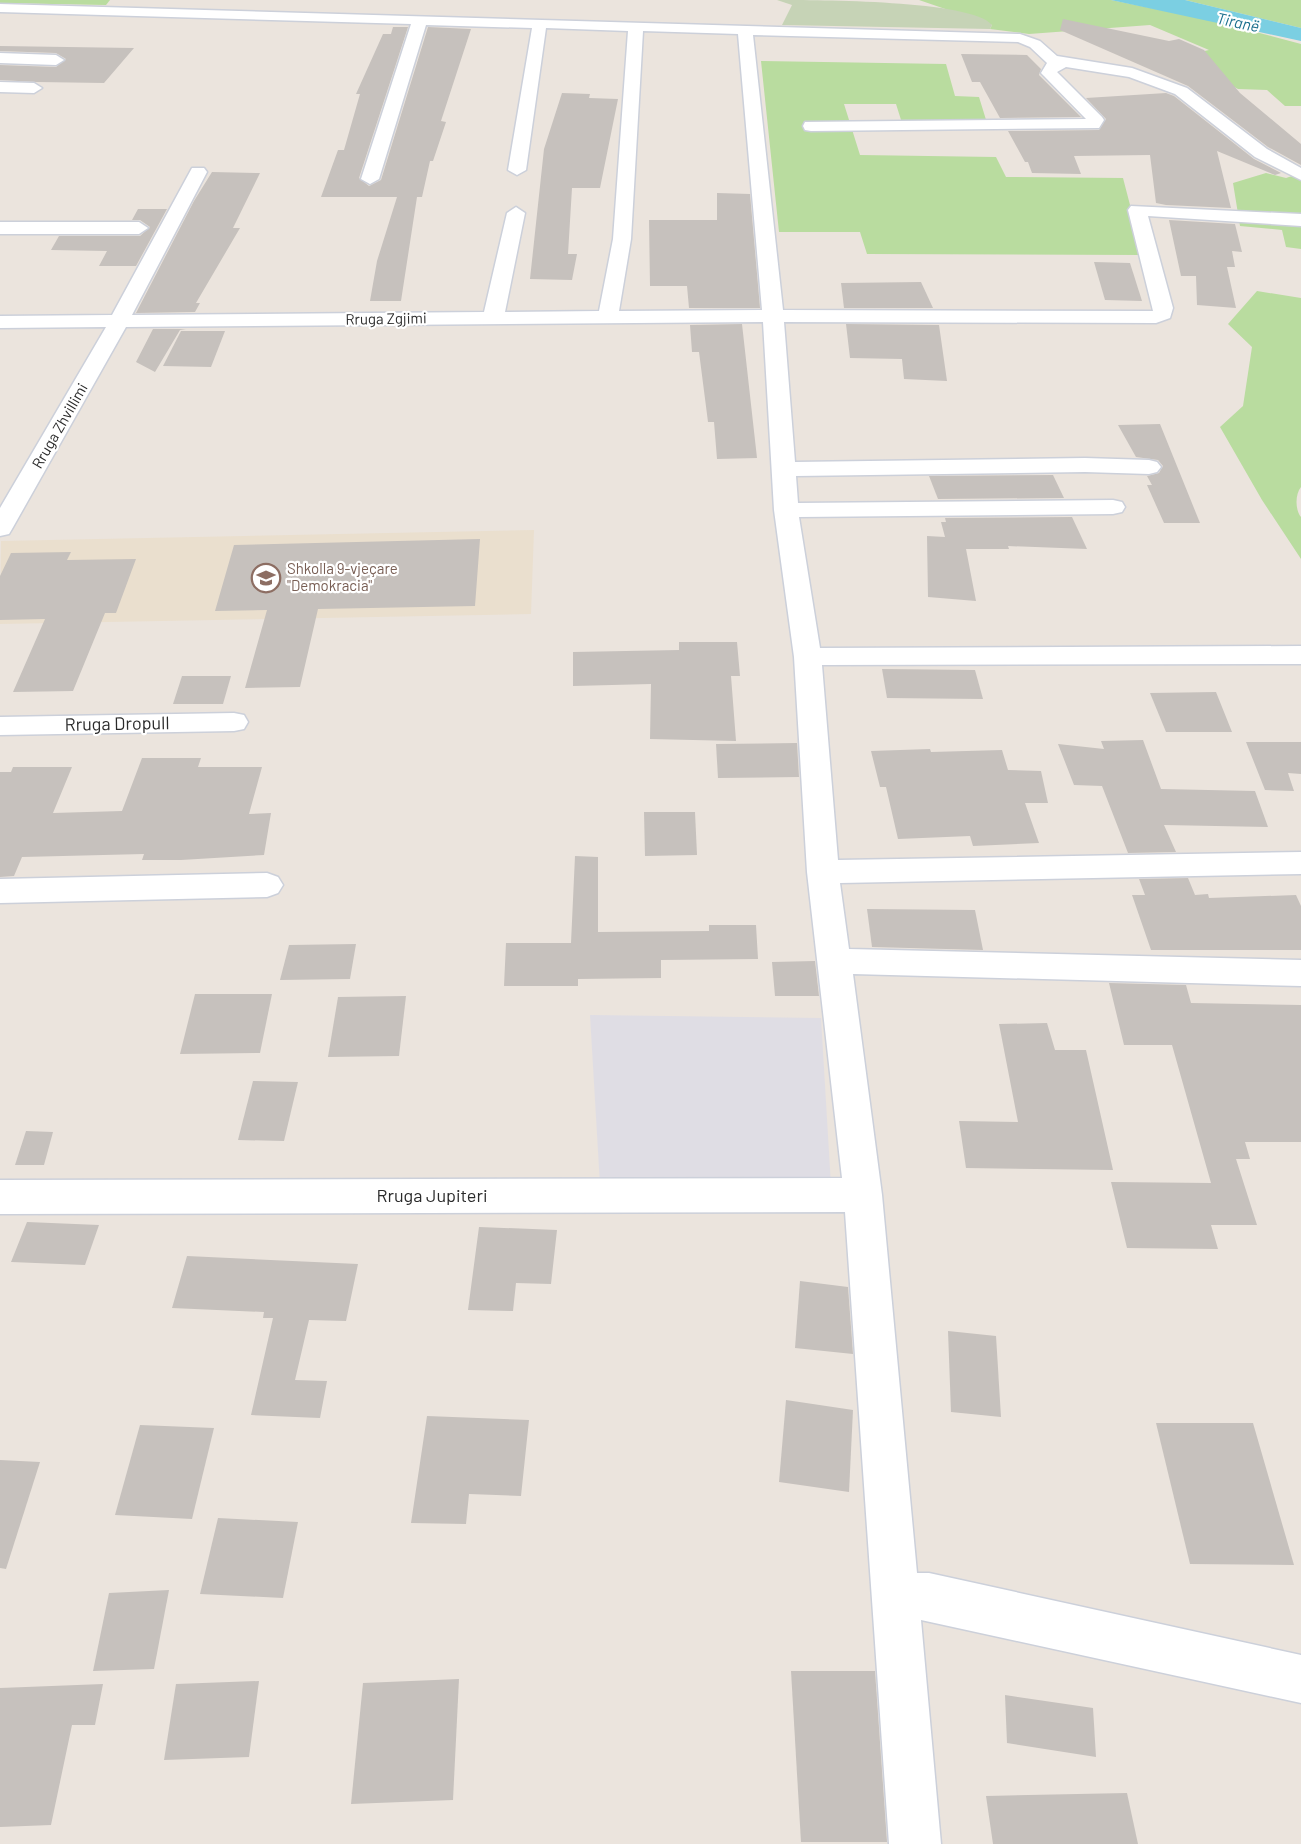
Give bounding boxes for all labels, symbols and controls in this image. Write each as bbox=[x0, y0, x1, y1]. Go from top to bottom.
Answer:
water label: Tiranë bbox=[1215, 8, 1261, 35]
street label: Rruga Zgjimi bbox=[345, 308, 427, 328]
street label: Rruga Zhvillimi bbox=[27, 380, 91, 471]
place label: Shkolla 9-vjeçare "Demokracia" bbox=[287, 559, 398, 594]
school or university icon: Shkolla 9-vjeçare "Demokracia" bbox=[250, 562, 282, 594]
street label: Rruga Dropull bbox=[64, 711, 170, 735]
street label: Rruga Jupiteri bbox=[376, 1184, 488, 1206]

